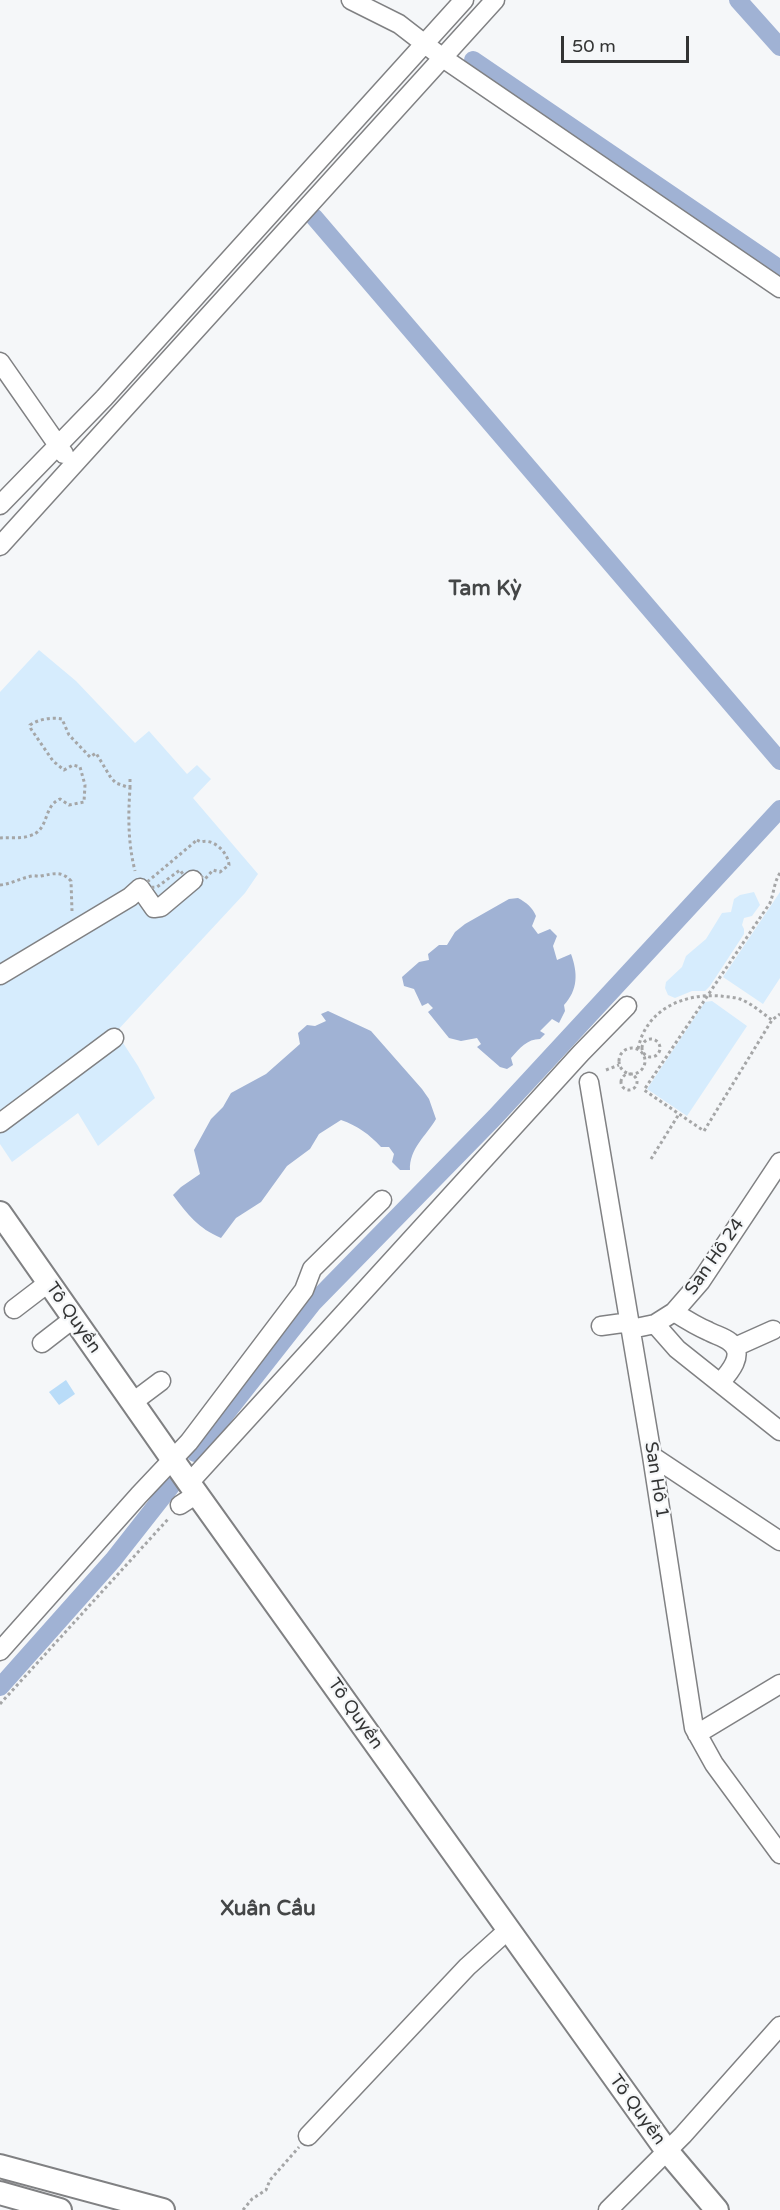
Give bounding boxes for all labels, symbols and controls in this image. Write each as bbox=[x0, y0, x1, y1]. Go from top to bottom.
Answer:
scale bar bbox=[564, 24, 692, 62]
text: 50 m bbox=[572, 35, 616, 57]
district label: Tam Kỳ bbox=[449, 576, 521, 602]
street label: San Hô 24 bbox=[681, 1215, 749, 1299]
street label: Tô Quyền bbox=[41, 1278, 105, 1358]
street label: San Hô 1 bbox=[639, 1440, 673, 1520]
street label: Tô Quyền bbox=[323, 1674, 387, 1754]
district label: Xuân Cầu bbox=[220, 1896, 316, 1922]
street label: Tô Quyền bbox=[604, 2071, 670, 2149]

